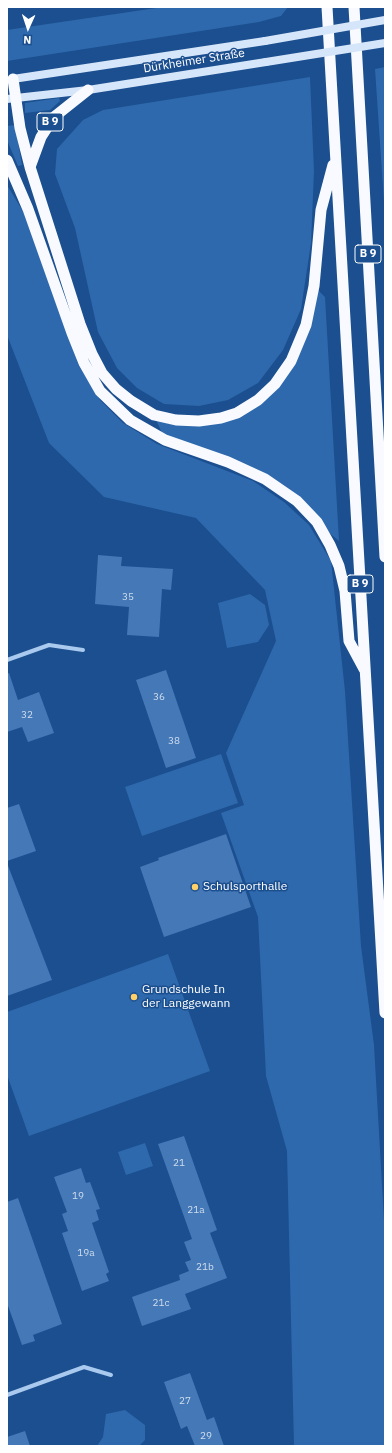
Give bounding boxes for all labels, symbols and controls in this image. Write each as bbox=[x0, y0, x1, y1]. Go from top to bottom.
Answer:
north arrow bbox=[8, 8, 48, 48]
text: N bbox=[23, 33, 32, 47]
street label: Dürkheimer Straße bbox=[142, 46, 246, 76]
road number: B 9 bbox=[37, 113, 63, 131]
road number: B 9 bbox=[355, 245, 381, 263]
road number: B 9 bbox=[347, 575, 373, 593]
house number: 35 bbox=[122, 591, 134, 603]
house number: 36 bbox=[153, 691, 165, 703]
house number: 32 bbox=[21, 709, 33, 721]
house number: 38 bbox=[168, 735, 180, 747]
place label: Schulsporthalle bbox=[203, 880, 287, 894]
marker: Schulsporthalle bbox=[190, 882, 200, 892]
place label: Grundschule In der Langgewann bbox=[142, 983, 230, 1011]
marker: Grundschule In der Langgewann bbox=[129, 992, 139, 1002]
house number: 21 bbox=[173, 1157, 185, 1169]
house number: 19 bbox=[72, 1190, 84, 1202]
house number: 21a bbox=[187, 1204, 205, 1216]
house number: 19a bbox=[77, 1247, 95, 1259]
house number: 21b bbox=[196, 1261, 214, 1273]
house number: 21c bbox=[152, 1297, 170, 1309]
house number: 27 bbox=[179, 1395, 191, 1407]
house number: 29 bbox=[200, 1430, 212, 1442]

